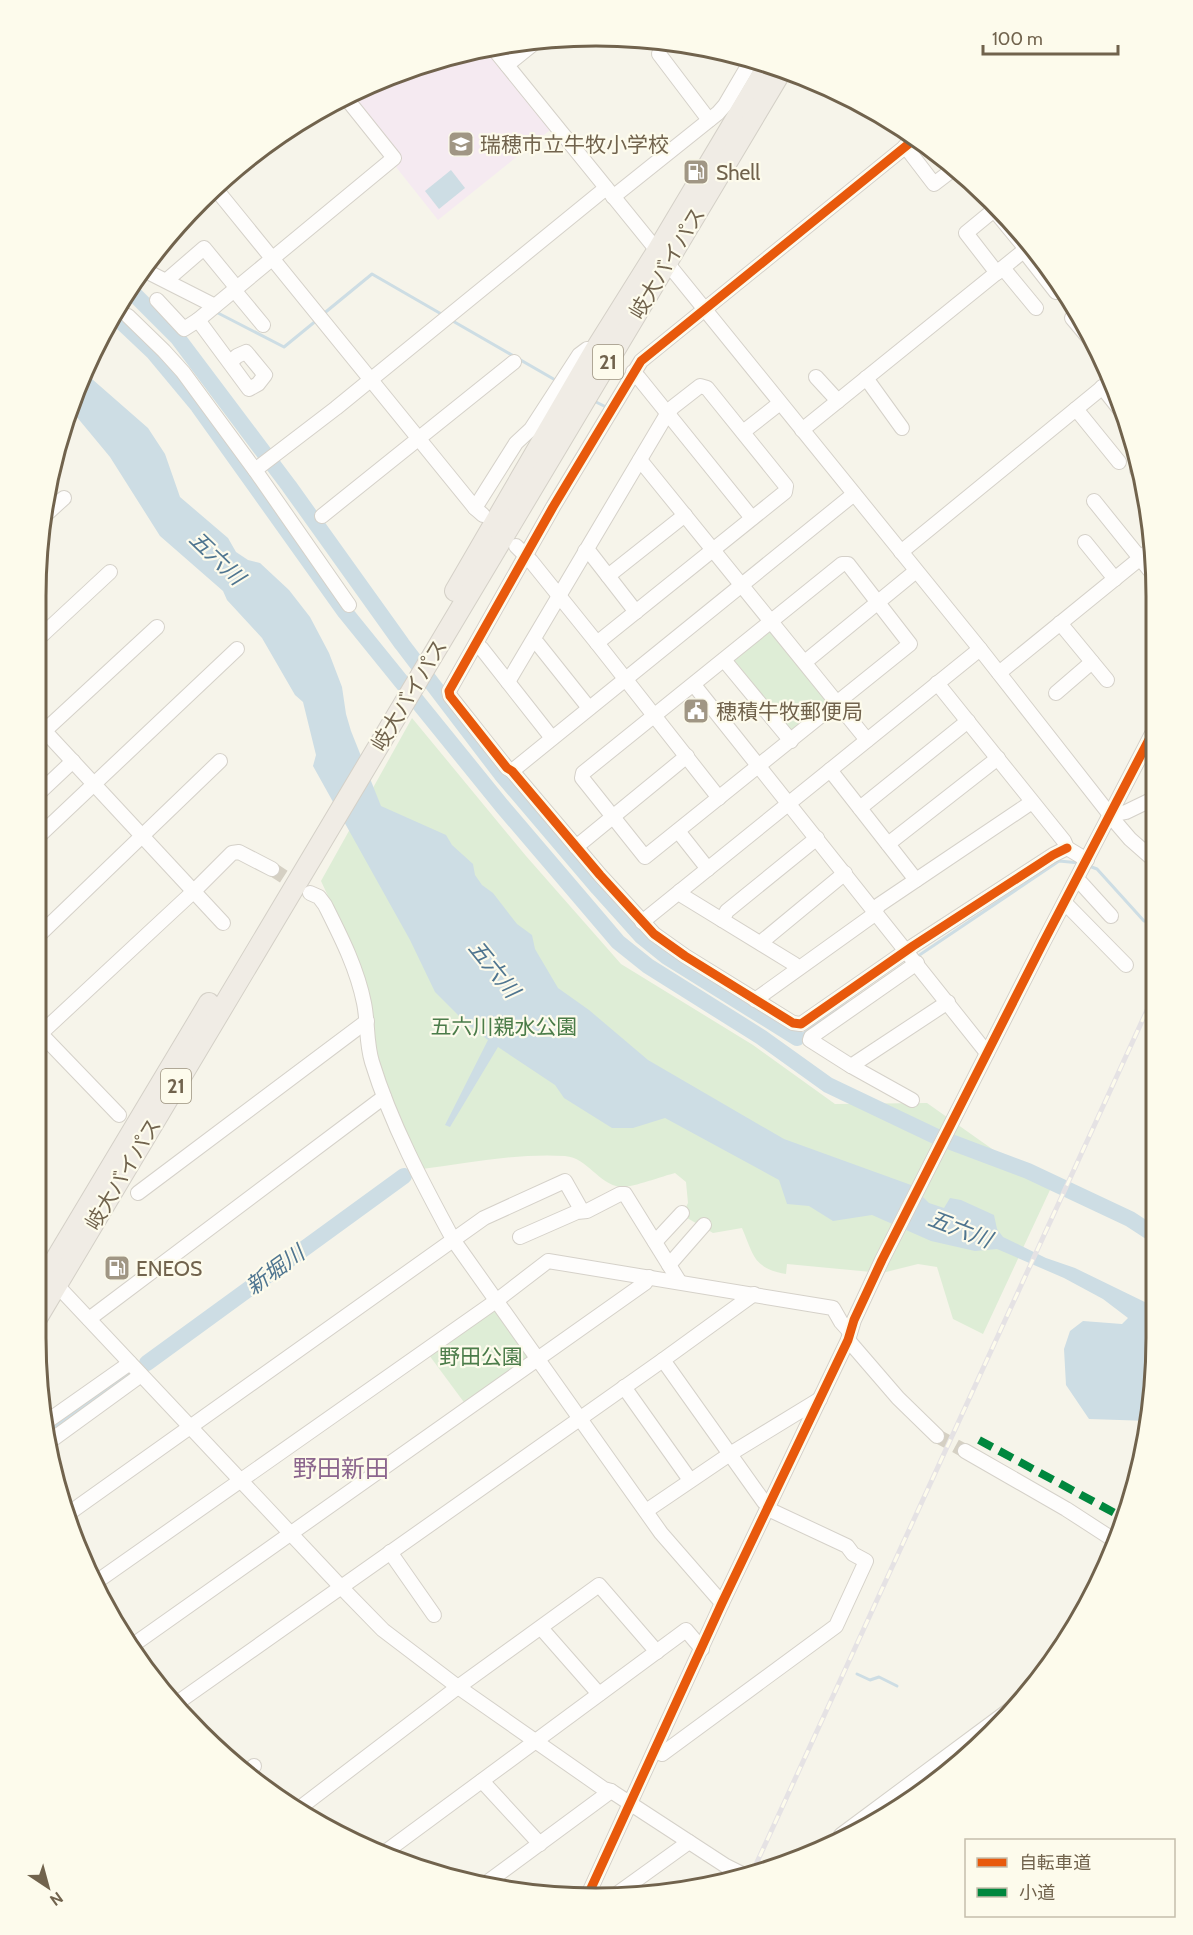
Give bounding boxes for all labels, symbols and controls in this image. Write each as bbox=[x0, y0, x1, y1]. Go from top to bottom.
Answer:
scale bar bbox=[983, 18, 1118, 56]
text: 100 m bbox=[992, 28, 1043, 50]
school or university icon: 瑞穂市立牛牧小学校 bbox=[446, 129, 476, 159]
place label: 瑞穂市立牛牧小学校 bbox=[480, 132, 669, 157]
fuel station icon: Shell bbox=[681, 157, 711, 187]
place label: Shell bbox=[716, 160, 760, 185]
street label: 岐大バイパス bbox=[624, 203, 710, 323]
road number: 21 bbox=[593, 345, 623, 379]
water label: 五六川 bbox=[184, 525, 252, 592]
street label: 岐大バイパス bbox=[366, 635, 452, 755]
public building icon: 穂積牛牧郵便局 bbox=[681, 696, 711, 726]
place label: 穂積牛牧郵便局 bbox=[716, 699, 863, 724]
water label: 五六川 bbox=[463, 935, 527, 1005]
park label: 五六川親水公園 bbox=[431, 1014, 578, 1039]
road number: 21 bbox=[161, 1069, 191, 1103]
street label: 岐大バイパス bbox=[80, 1114, 166, 1234]
water label: 五六川 bbox=[924, 1205, 998, 1254]
water label: 新堀川 bbox=[240, 1239, 311, 1300]
fuel station icon: ENEOS bbox=[102, 1253, 132, 1283]
place label: ENEOS bbox=[136, 1256, 202, 1281]
park label: 野田公園 bbox=[439, 1344, 523, 1369]
district label: 野田新田 bbox=[293, 1454, 389, 1483]
legend bbox=[965, 1839, 1175, 1917]
text: 自転車道 bbox=[1019, 1852, 1091, 1874]
north arrow bbox=[18, 1857, 78, 1917]
text: 小道 bbox=[1019, 1882, 1055, 1904]
text: N bbox=[46, 1888, 67, 1910]

